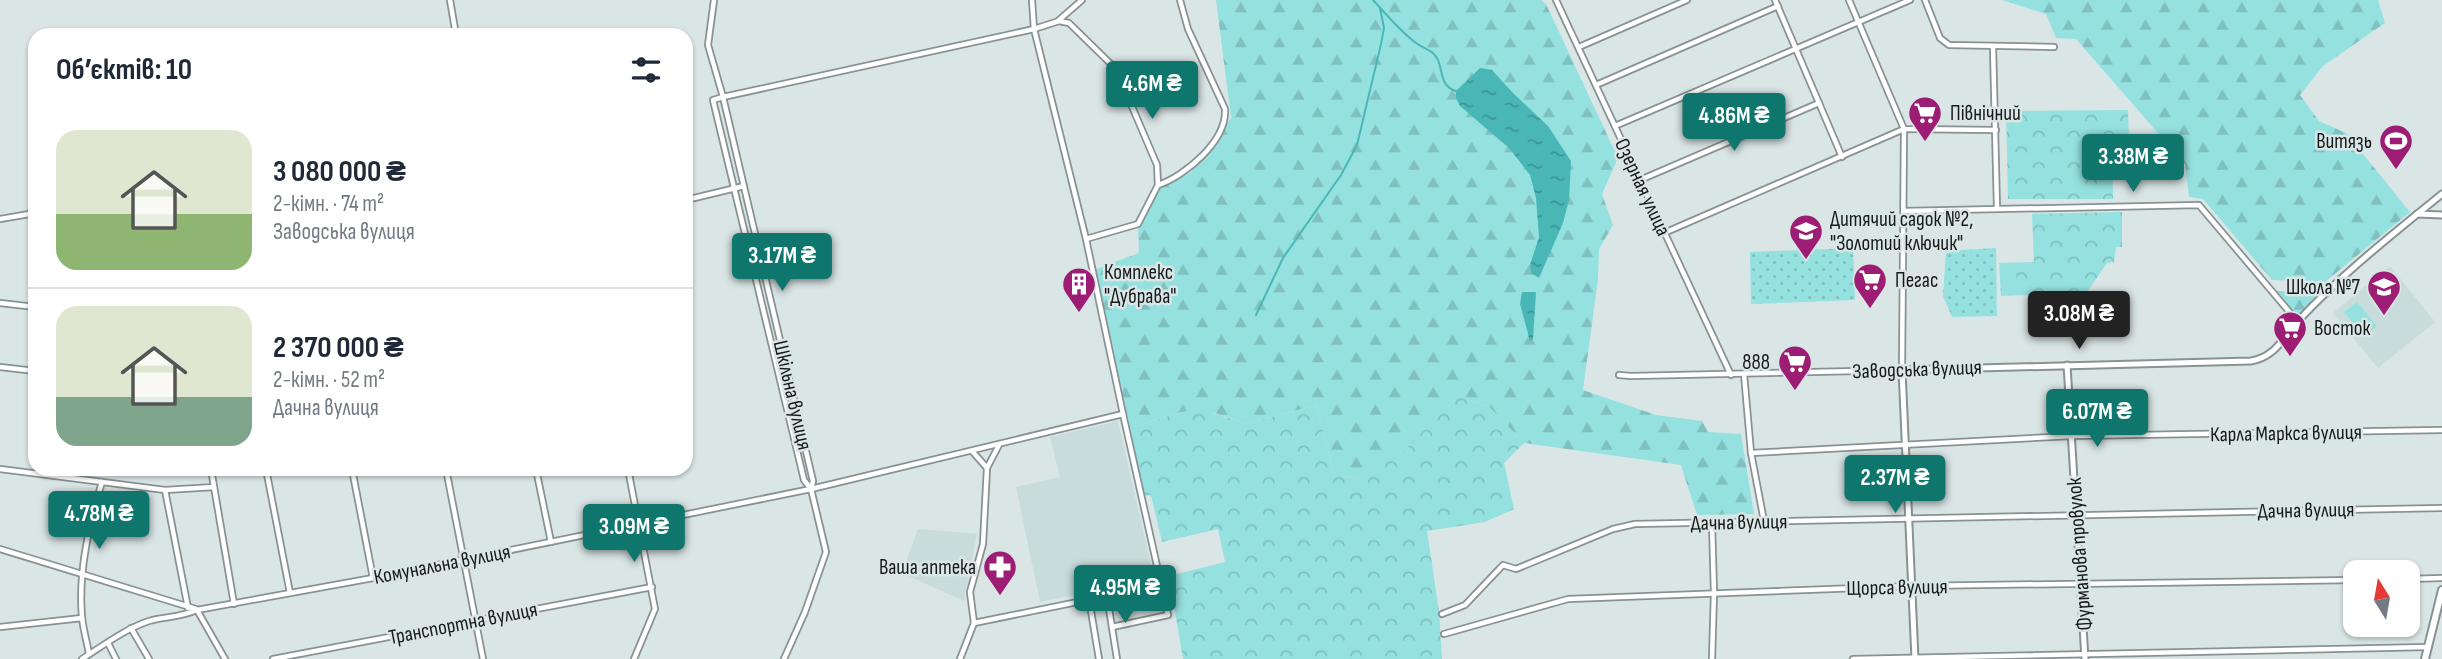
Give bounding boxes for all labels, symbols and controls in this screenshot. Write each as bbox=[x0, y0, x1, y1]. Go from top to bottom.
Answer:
icon: filters bbox=[627, 51, 665, 89]
text: Об’єктів: 10 bbox=[56, 52, 192, 88]
pin: 4.6M ₴ bbox=[1095, 61, 1209, 121]
text: 4.6M ₴ bbox=[1122, 70, 1182, 98]
pin: 4.86M ₴ bbox=[1669, 94, 1799, 153]
supermarket icon: Північний bbox=[1906, 94, 1944, 143]
place label: Північний bbox=[1950, 101, 2021, 126]
text: 4.86M ₴ bbox=[1698, 102, 1770, 130]
sports icon: Витязь bbox=[2377, 122, 2415, 171]
place label: Витязь bbox=[2316, 129, 2372, 154]
pin: 3.38M ₴ bbox=[2068, 134, 2198, 194]
street label: Озерная улица bbox=[1609, 135, 1676, 240]
text: 3.38M ₴ bbox=[2098, 143, 2168, 171]
text: 3 080 000 ₴ bbox=[273, 154, 406, 190]
icon: home bbox=[112, 158, 196, 242]
text: 2-кімн. · 74 m² bbox=[273, 190, 384, 218]
place label: Дитячий садок №2, "Золотий ключик" bbox=[1830, 207, 1973, 256]
school or university icon: Дитячий садок №2, "Золотий ключик" bbox=[1787, 212, 1825, 261]
text: Заводська вулиця bbox=[273, 218, 415, 246]
pin: 3.17M ₴ bbox=[717, 233, 847, 293]
text: 3.17M ₴ bbox=[748, 242, 816, 270]
place label: Комплекс "Дубрава" bbox=[1104, 260, 1176, 309]
supermarket icon: Пегас bbox=[1851, 261, 1889, 310]
building icon: Комплекс "Дубрава" bbox=[1060, 265, 1098, 314]
place label: Пегас bbox=[1895, 268, 1938, 293]
school or university icon: Школа №7 bbox=[2365, 268, 2403, 317]
place label: Школа №7 bbox=[2286, 275, 2361, 300]
pin: 3.08M ₴ bbox=[2014, 292, 2144, 351]
text: 3.08M ₴ bbox=[2044, 300, 2114, 328]
supermarket icon: Восток bbox=[2271, 309, 2309, 358]
place label: Восток bbox=[2314, 316, 2371, 341]
text: 2 370 000 ₴ bbox=[273, 330, 404, 366]
icon: home bbox=[112, 334, 196, 418]
street label: Шкільна вулиця bbox=[768, 338, 817, 452]
supermarket icon: 888 bbox=[1776, 343, 1814, 392]
place label: 888 bbox=[1742, 350, 1770, 375]
street label: Заводська вулиця bbox=[1852, 355, 1982, 384]
text: 2-кімн. · 52 m² bbox=[273, 366, 385, 394]
pin: 6.07M ₴ bbox=[2032, 390, 2162, 449]
text: Дачна вулиця bbox=[273, 394, 379, 422]
text: 6.07M ₴ bbox=[2062, 398, 2132, 426]
street label: Карла Маркса вулиця bbox=[2210, 420, 2362, 447]
pin: 2.37M ₴ bbox=[1830, 456, 1960, 515]
text: 2.37M ₴ bbox=[1860, 464, 1930, 492]
street label: Фурманова провулок bbox=[2062, 477, 2097, 631]
pin: 4.78M ₴ bbox=[34, 491, 164, 551]
street label: Дачна вулиця bbox=[2257, 497, 2355, 524]
text: 4.78M ₴ bbox=[64, 500, 134, 528]
pin: 3.09M ₴ bbox=[569, 504, 699, 564]
street label: Дачна вулиця bbox=[1690, 509, 1788, 536]
text: 3.09M ₴ bbox=[599, 513, 669, 541]
street label: Комунальна вулиця bbox=[372, 539, 513, 590]
pharmacy icon: Ваша аптека bbox=[981, 548, 1019, 597]
place label: Ваша аптека bbox=[879, 555, 976, 580]
north arrow bbox=[2343, 560, 2420, 637]
map controls bbox=[2343, 560, 2420, 637]
pin: 4.95M ₴ bbox=[1060, 566, 1190, 625]
text: 4.95M ₴ bbox=[1090, 574, 1160, 602]
street label: Щорса вулиця bbox=[1846, 574, 1948, 601]
street label: Транспортна вулиця bbox=[387, 597, 539, 650]

